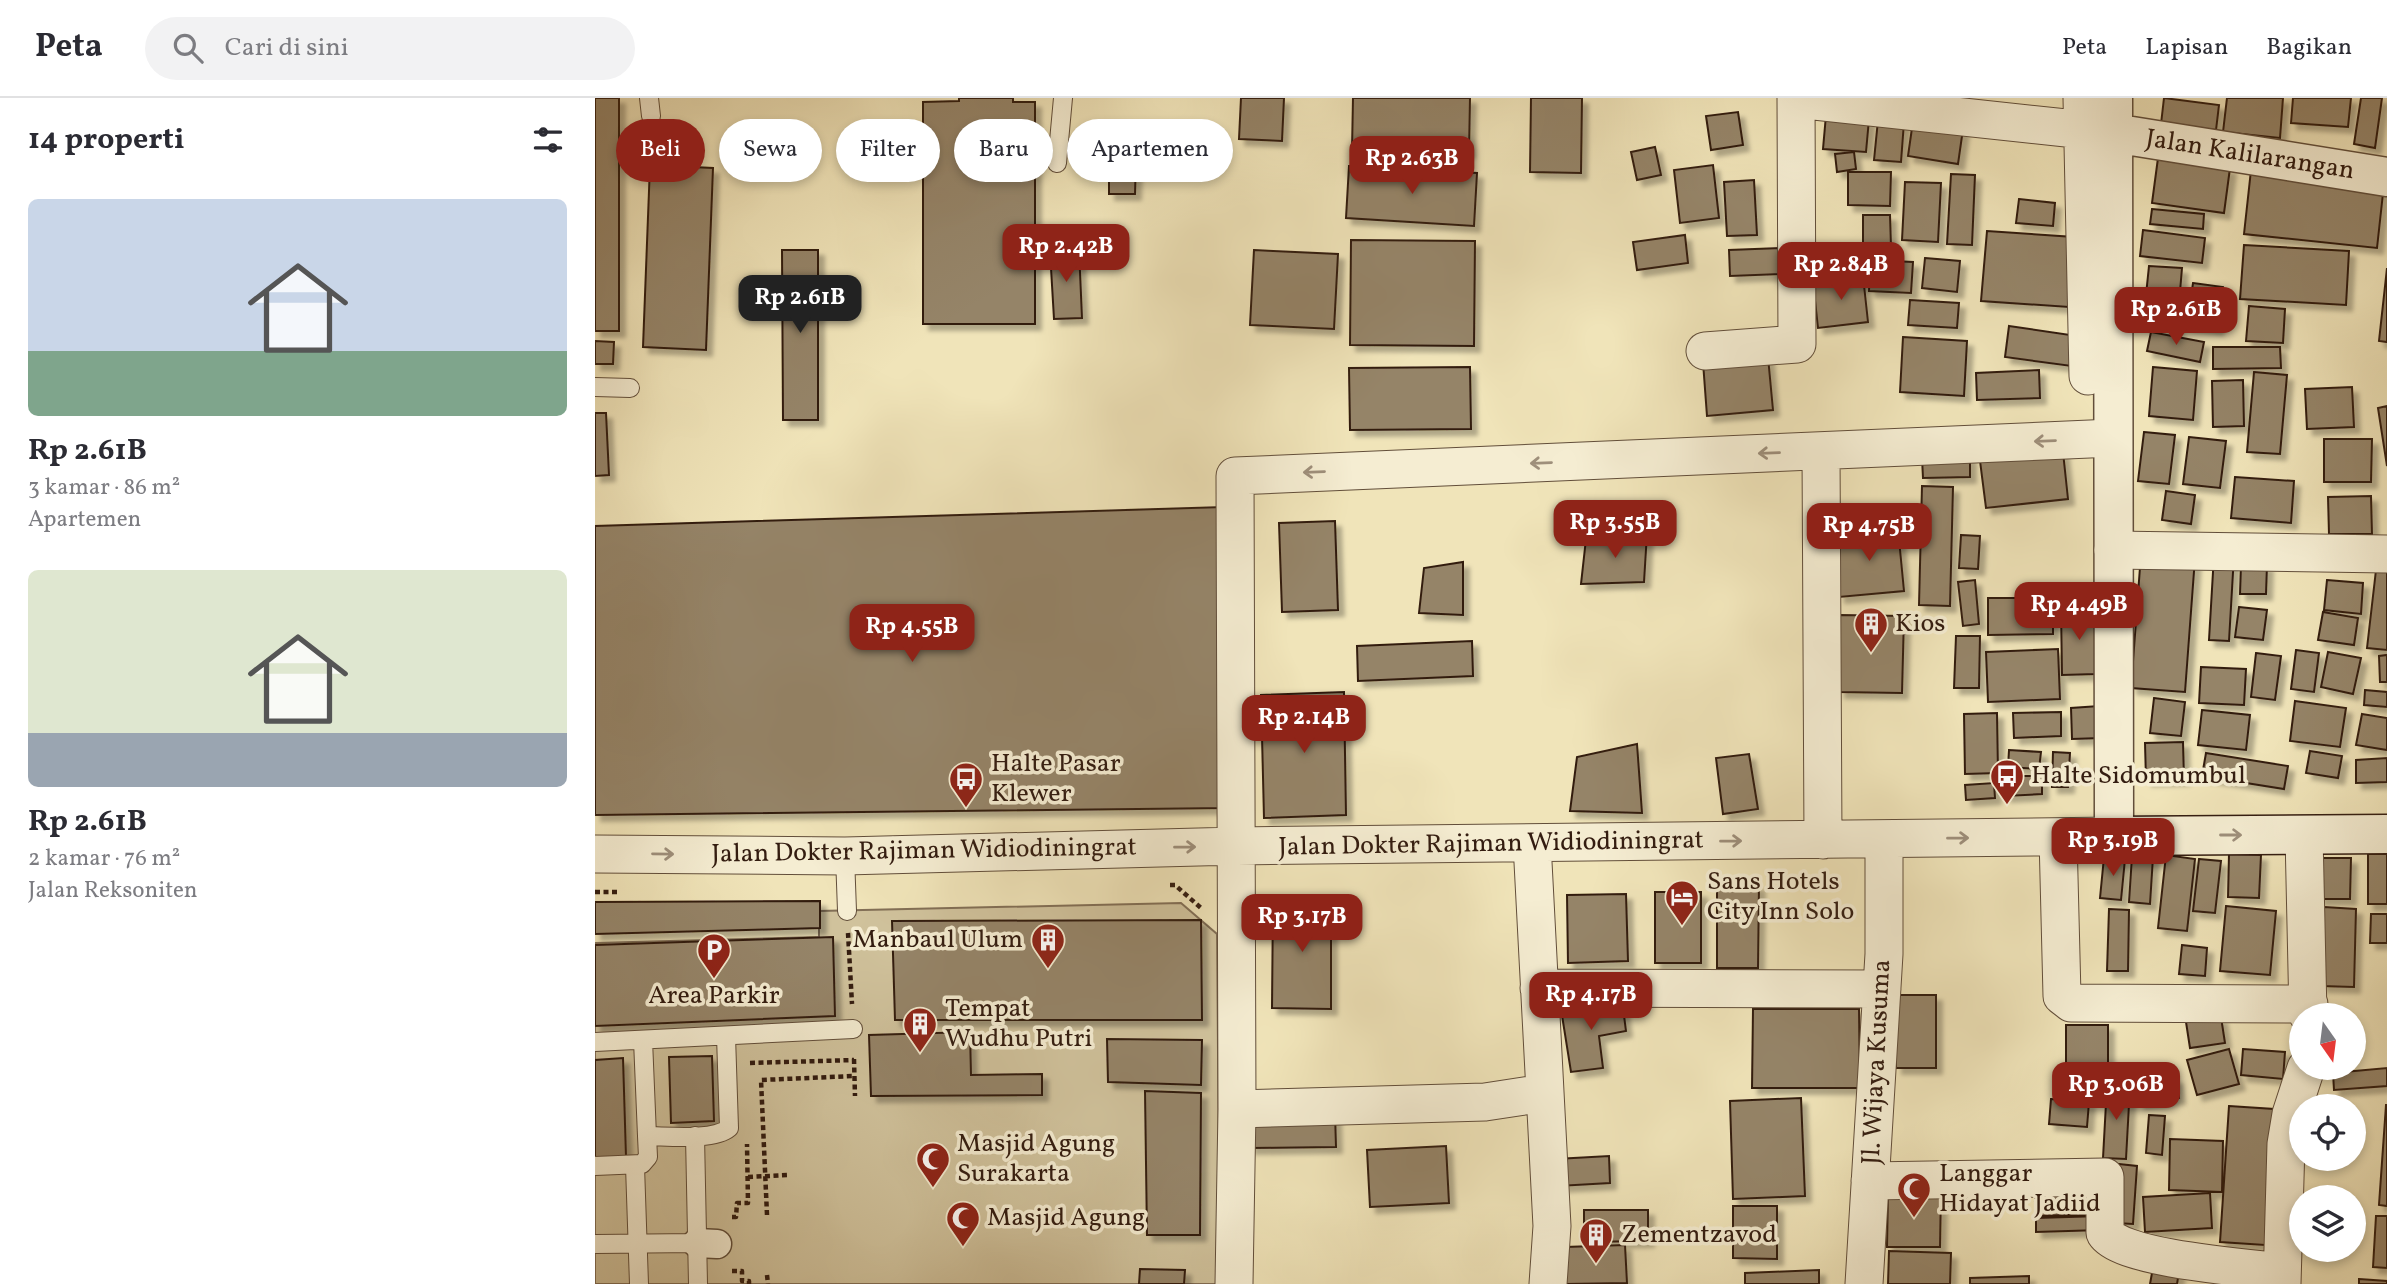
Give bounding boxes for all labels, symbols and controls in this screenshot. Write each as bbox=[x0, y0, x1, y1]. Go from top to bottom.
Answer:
search box bbox=[145, 17, 635, 80]
text: Peta bbox=[35, 25, 103, 71]
icon: search bbox=[169, 29, 207, 67]
text: Cari di sini bbox=[225, 30, 349, 66]
text: Peta bbox=[2062, 31, 2107, 65]
text: Lapisan bbox=[2145, 31, 2228, 65]
text: Bagikan bbox=[2266, 31, 2352, 65]
text: 14 properti bbox=[28, 119, 185, 161]
chip: Beli bbox=[616, 119, 705, 182]
chip: Sewa bbox=[719, 119, 822, 182]
chip: Filter bbox=[836, 119, 940, 182]
chip: Baru bbox=[954, 119, 1053, 182]
chip: Apartemen bbox=[1067, 119, 1233, 182]
icon: filters bbox=[529, 121, 567, 159]
street label: Jalan Kalilarangan bbox=[2143, 121, 2357, 189]
pin: Rp 2.63B bbox=[1340, 136, 1484, 196]
text: Rp 2.63B bbox=[1365, 143, 1459, 175]
pin: Rp 2.42B bbox=[994, 225, 1138, 284]
text: Rp 2.42B bbox=[1018, 231, 1114, 263]
pin: Rp 2.84B bbox=[1769, 242, 1913, 302]
icon: home bbox=[235, 245, 361, 371]
text: Rp 2.84B bbox=[1793, 249, 1889, 281]
pin: Rp 2.61B bbox=[728, 275, 872, 335]
text: Rp 2.61B bbox=[754, 282, 846, 314]
pin: Rp 2.61B bbox=[2104, 288, 2248, 347]
text: Rp 2.61B bbox=[2130, 294, 2222, 326]
text: Rp 2.61B bbox=[28, 430, 147, 472]
one-way arrow bbox=[2034, 435, 2057, 448]
one-way arrow bbox=[1757, 446, 1780, 459]
one-way arrow bbox=[1530, 456, 1553, 469]
one-way arrow bbox=[1303, 466, 1326, 479]
text: 3 kamar · 86 m² bbox=[28, 472, 180, 504]
pin: Rp 3.55B bbox=[1543, 500, 1687, 560]
text: Apartemen bbox=[28, 504, 141, 536]
pin: Rp 4.75B bbox=[1797, 504, 1941, 563]
text: Rp 3.55B bbox=[1570, 507, 1660, 539]
text: Rp 4.75B bbox=[1823, 510, 1915, 542]
pin: Rp 4.49B bbox=[2007, 582, 2151, 642]
text: Rp 4.49B bbox=[2030, 589, 2128, 621]
pin: Rp 4.55B bbox=[840, 604, 984, 664]
building icon: Kios bbox=[1852, 605, 1890, 654]
place label: Kios bbox=[1895, 606, 1945, 642]
text: Rp 4.55B bbox=[865, 611, 959, 643]
icon: home bbox=[235, 616, 361, 742]
pin: Rp 2.14B bbox=[1232, 696, 1376, 755]
text: Rp 2.14B bbox=[1258, 702, 1350, 734]
place label: Halte Pasar Klewer bbox=[991, 746, 1121, 812]
bus stop icon: Halte Sidomumbul bbox=[1988, 757, 2026, 806]
place label: Halte Sidomumbul bbox=[2031, 758, 2246, 794]
bus stop icon: Halte Pasar Klewer bbox=[947, 760, 985, 809]
text: Rp 2.61B bbox=[28, 801, 147, 843]
pin: Rp 3.19B bbox=[2041, 818, 2185, 878]
street label: Jalan Dokter Rajiman Widiodiningrat bbox=[1278, 822, 1704, 866]
text: Rp 3.19B bbox=[2068, 825, 2158, 857]
one-way arrow bbox=[2219, 828, 2242, 842]
street label: Jalan Dokter Rajiman Widiodiningrat bbox=[711, 829, 1137, 873]
one-way arrow bbox=[1946, 831, 1969, 845]
one-way arrow bbox=[1719, 834, 1742, 848]
one-way arrow bbox=[1173, 841, 1196, 854]
text: 2 kamar · 76 m² bbox=[28, 843, 180, 875]
one-way arrow bbox=[651, 847, 674, 861]
place label: Sans Hotels City Inn Solo bbox=[1707, 864, 1854, 930]
text: Jalan Reksoniten bbox=[28, 875, 198, 907]
hotel icon: Sans Hotels City Inn Solo bbox=[1663, 878, 1701, 927]
pin: Rp 3.17B bbox=[1230, 894, 1374, 954]
text: Rp 3.17B bbox=[1257, 901, 1347, 933]
building icon: Manbaul Ulum bbox=[1029, 921, 1067, 970]
place label: Manbaul Ulum bbox=[853, 922, 1023, 958]
parking icon: Area Parkir bbox=[695, 931, 733, 980]
street label: Jl. Wijaya Kusuma bbox=[1854, 958, 1900, 1166]
pin: Rp 4.17B bbox=[1519, 972, 1663, 1032]
place label: Area Parkir bbox=[648, 978, 780, 1014]
text: Rp 4.17B bbox=[1545, 979, 1637, 1011]
place label: Tempat Wudhu Putri bbox=[945, 991, 1092, 1057]
north arrow bbox=[2289, 1003, 2366, 1080]
map controls bbox=[2289, 1003, 2366, 1262]
building icon: Tempat Wudhu Putri bbox=[901, 1005, 939, 1054]
pin: Rp 3.06B bbox=[2044, 1062, 2188, 1122]
text: Rp 3.06B bbox=[2068, 1069, 2164, 1101]
button: locate bbox=[2289, 1094, 2366, 1171]
place label: Masjid Agung Surakarta bbox=[957, 1126, 1115, 1192]
mosque icon: Masjid Agung Surakarta bbox=[914, 1140, 952, 1189]
place label: Langgar Hidayat Jadiid bbox=[1939, 1156, 2101, 1222]
mosque icon: Langgar Hidayat Jadiid bbox=[1895, 1170, 1933, 1219]
button: layers bbox=[2289, 1185, 2366, 1262]
mosque icon: Masjid Agung bbox=[944, 1199, 982, 1248]
place label: Masjid Agung bbox=[987, 1200, 1145, 1236]
building icon: Zementzavod bbox=[1577, 1216, 1615, 1265]
place label: Zementzavod bbox=[1621, 1217, 1777, 1253]

